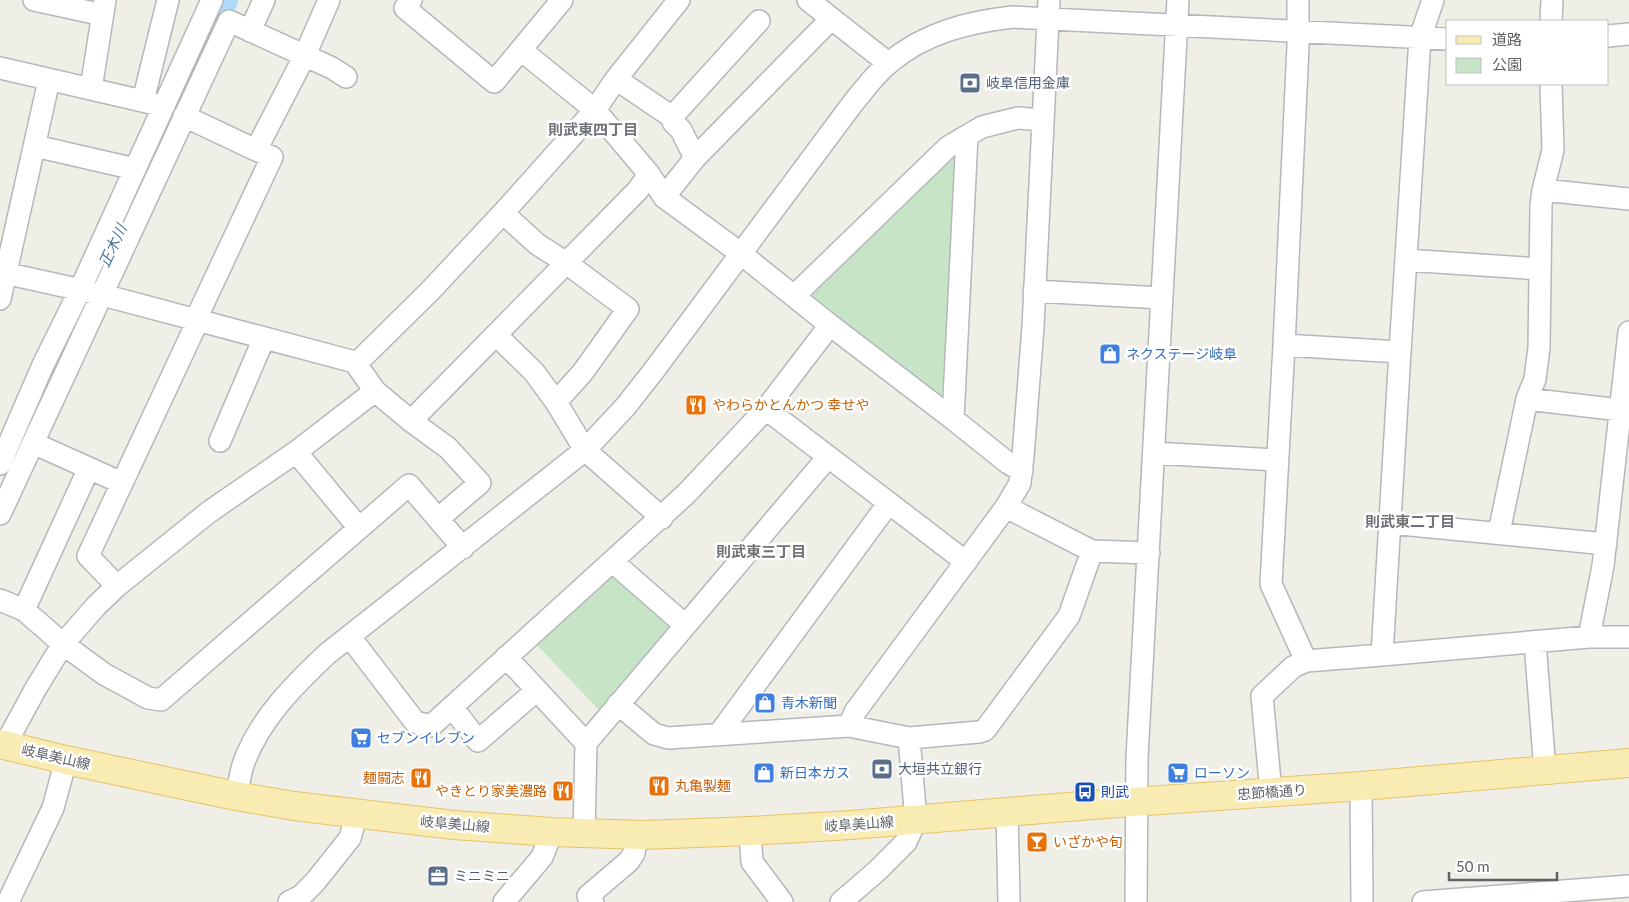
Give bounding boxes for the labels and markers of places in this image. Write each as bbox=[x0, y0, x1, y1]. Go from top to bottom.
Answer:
bank icon: 岐阜信用金庫 bbox=[958, 71, 982, 95]
place label: 岐阜信用金庫 bbox=[986, 74, 1070, 91]
shop icon: ネクステージ岐阜 bbox=[1098, 342, 1122, 366]
place label: ネクステージ岐阜 bbox=[1126, 345, 1237, 362]
restaurant icon: やわらかとんかつ 幸せや bbox=[684, 393, 708, 417]
place label: やわらかとんかつ 幸せや bbox=[712, 396, 870, 413]
shop icon: 青木新聞 bbox=[753, 691, 777, 715]
place label: 青木新聞 bbox=[781, 694, 837, 711]
supermarket icon: セブンイレブン bbox=[349, 726, 373, 750]
place label: セブンイレブン bbox=[377, 729, 475, 746]
bank icon: 大垣共立銀行 bbox=[870, 757, 894, 781]
place label: 大垣共立銀行 bbox=[898, 760, 982, 777]
shop icon: 新日本ガス bbox=[752, 761, 776, 785]
supermarket icon: ローソン bbox=[1166, 761, 1190, 785]
place label: 新日本ガス bbox=[780, 764, 850, 781]
place label: ローソン bbox=[1194, 764, 1250, 781]
restaurant icon: 麺闘志 bbox=[409, 766, 433, 790]
place label: 麺闘志 bbox=[363, 769, 405, 786]
restaurant icon: 丸亀製麺 bbox=[647, 774, 671, 798]
place label: 丸亀製麺 bbox=[675, 777, 731, 794]
restaurant icon: やきとり家美濃路 bbox=[551, 779, 575, 803]
bus stop icon: 則武 bbox=[1073, 780, 1097, 804]
place label: やきとり家美濃路 bbox=[435, 782, 547, 799]
place label: 則武 bbox=[1101, 783, 1129, 800]
bar icon: いざかや旬 bbox=[1025, 830, 1049, 854]
place label: いざかや旬 bbox=[1053, 833, 1123, 850]
office icon: ミニミニ bbox=[426, 864, 450, 888]
place label: ミニミニ bbox=[454, 867, 510, 884]

